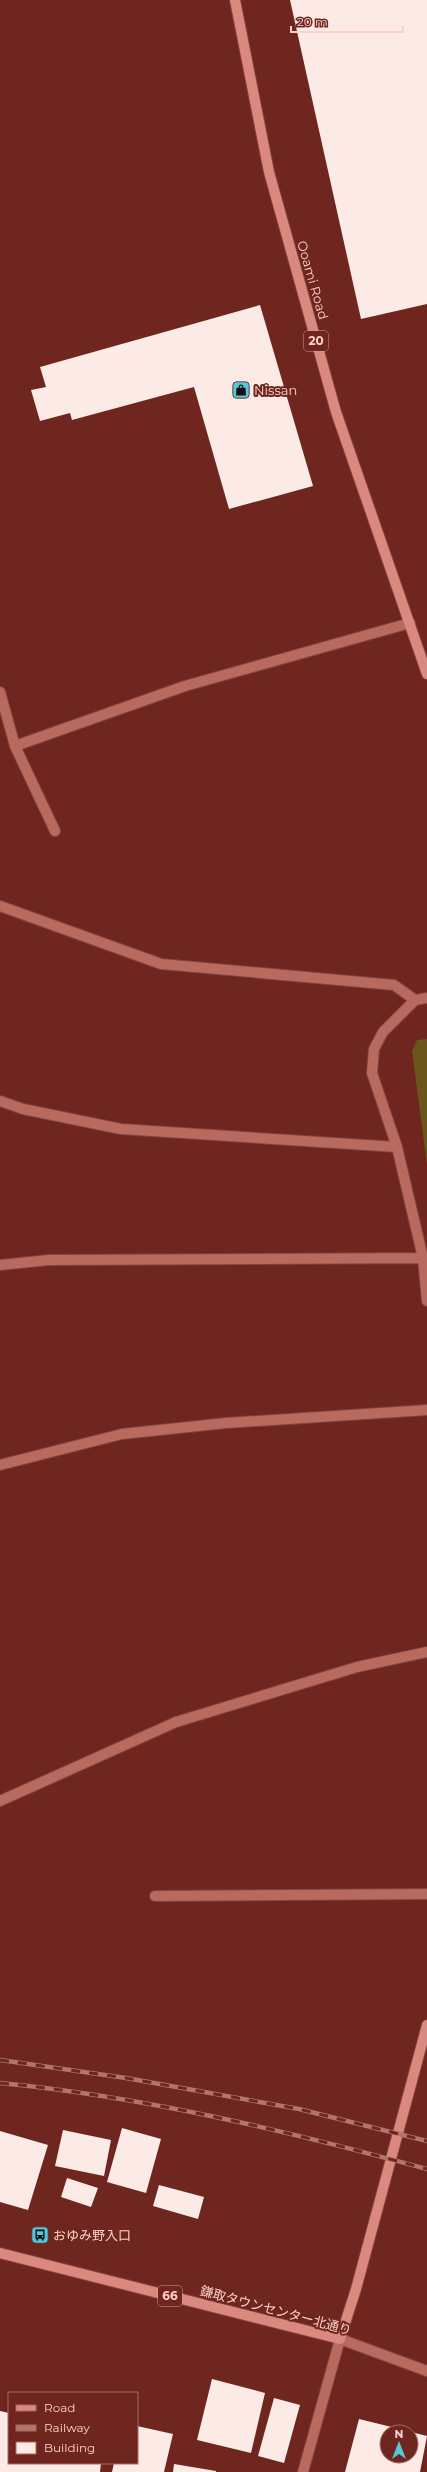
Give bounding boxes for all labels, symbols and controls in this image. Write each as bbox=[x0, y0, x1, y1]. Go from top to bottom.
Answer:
scale bar bbox=[291, 8, 403, 34]
text: 20 m bbox=[297, 14, 328, 29]
street label: Ooami Road bbox=[294, 239, 332, 321]
road number: 20 bbox=[304, 331, 328, 351]
shop icon: Nissan bbox=[231, 380, 251, 400]
place label: Nissan bbox=[254, 382, 297, 398]
bus stop icon: おゆみ野入口 bbox=[30, 2225, 50, 2245]
place label: おゆみ野入口 bbox=[53, 2227, 131, 2243]
street label: 鎌取タウンセンター北通り bbox=[199, 2282, 353, 2338]
road number: 66 bbox=[158, 2286, 182, 2306]
legend bbox=[8, 2392, 138, 2464]
text: Road bbox=[44, 2400, 75, 2415]
text: Railway bbox=[44, 2420, 90, 2435]
north arrow bbox=[379, 2424, 419, 2464]
text: N bbox=[395, 2427, 403, 2441]
text: Building bbox=[44, 2440, 95, 2455]

